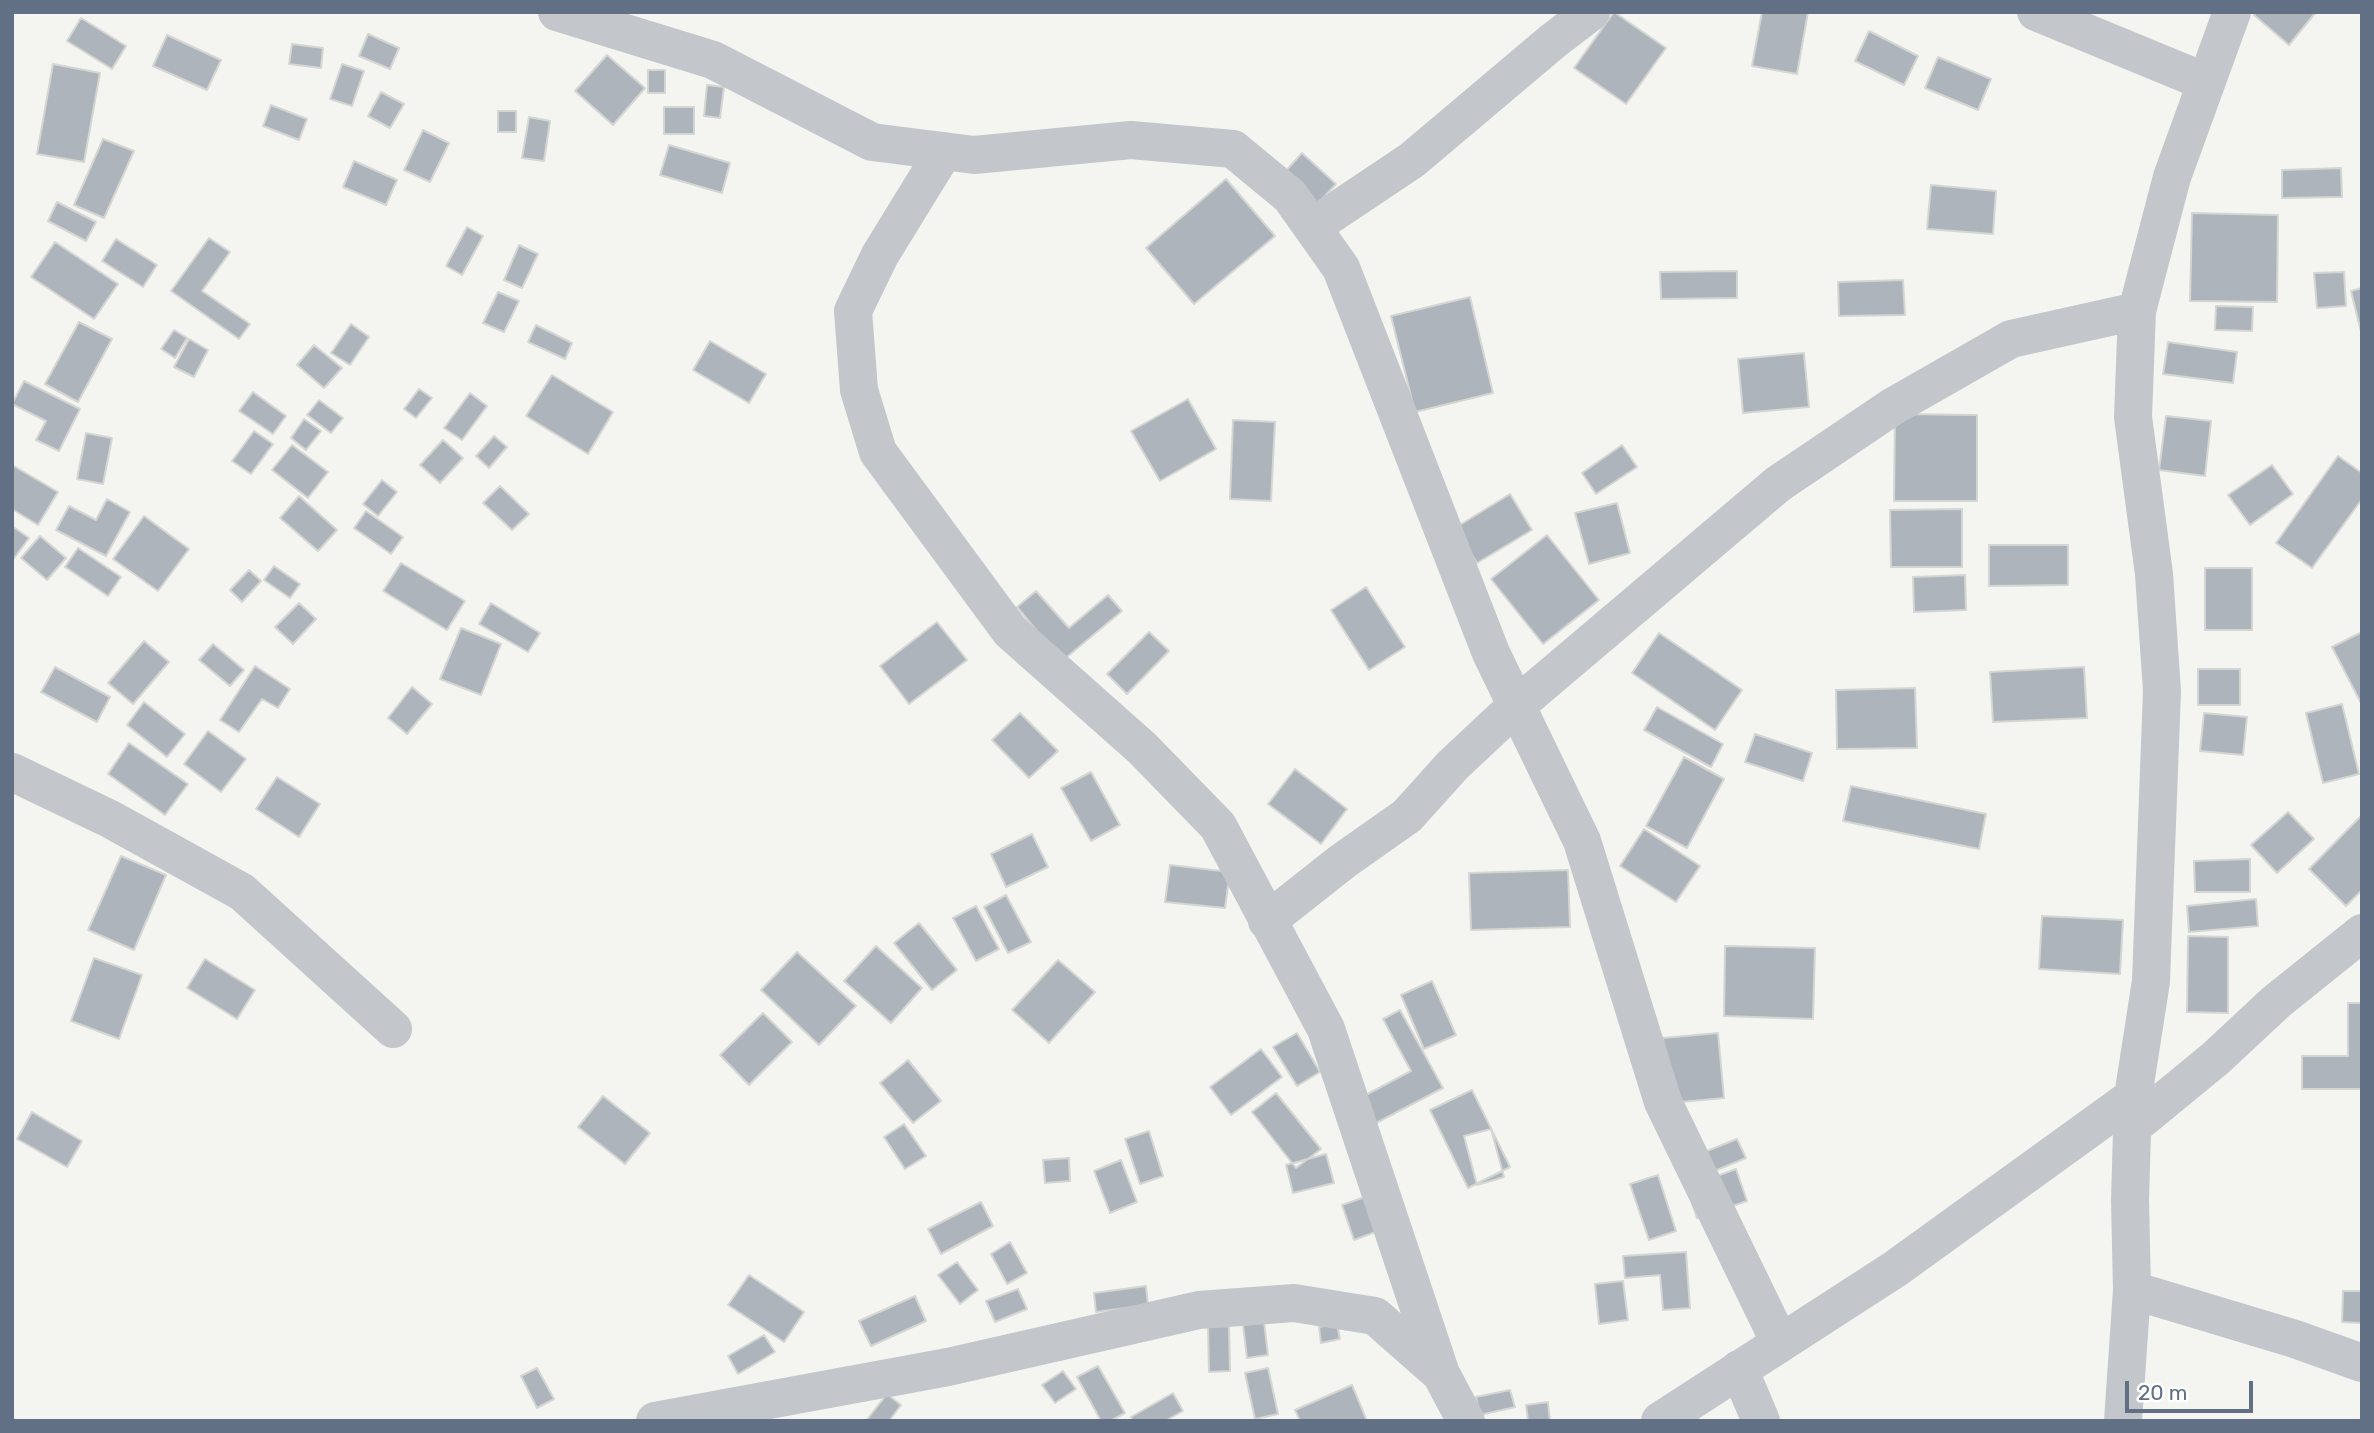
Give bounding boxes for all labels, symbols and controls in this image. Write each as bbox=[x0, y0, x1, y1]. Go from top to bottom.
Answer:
scale bar bbox=[2129, 1366, 2257, 1410]
text: 20 m bbox=[2138, 1380, 2187, 1405]

